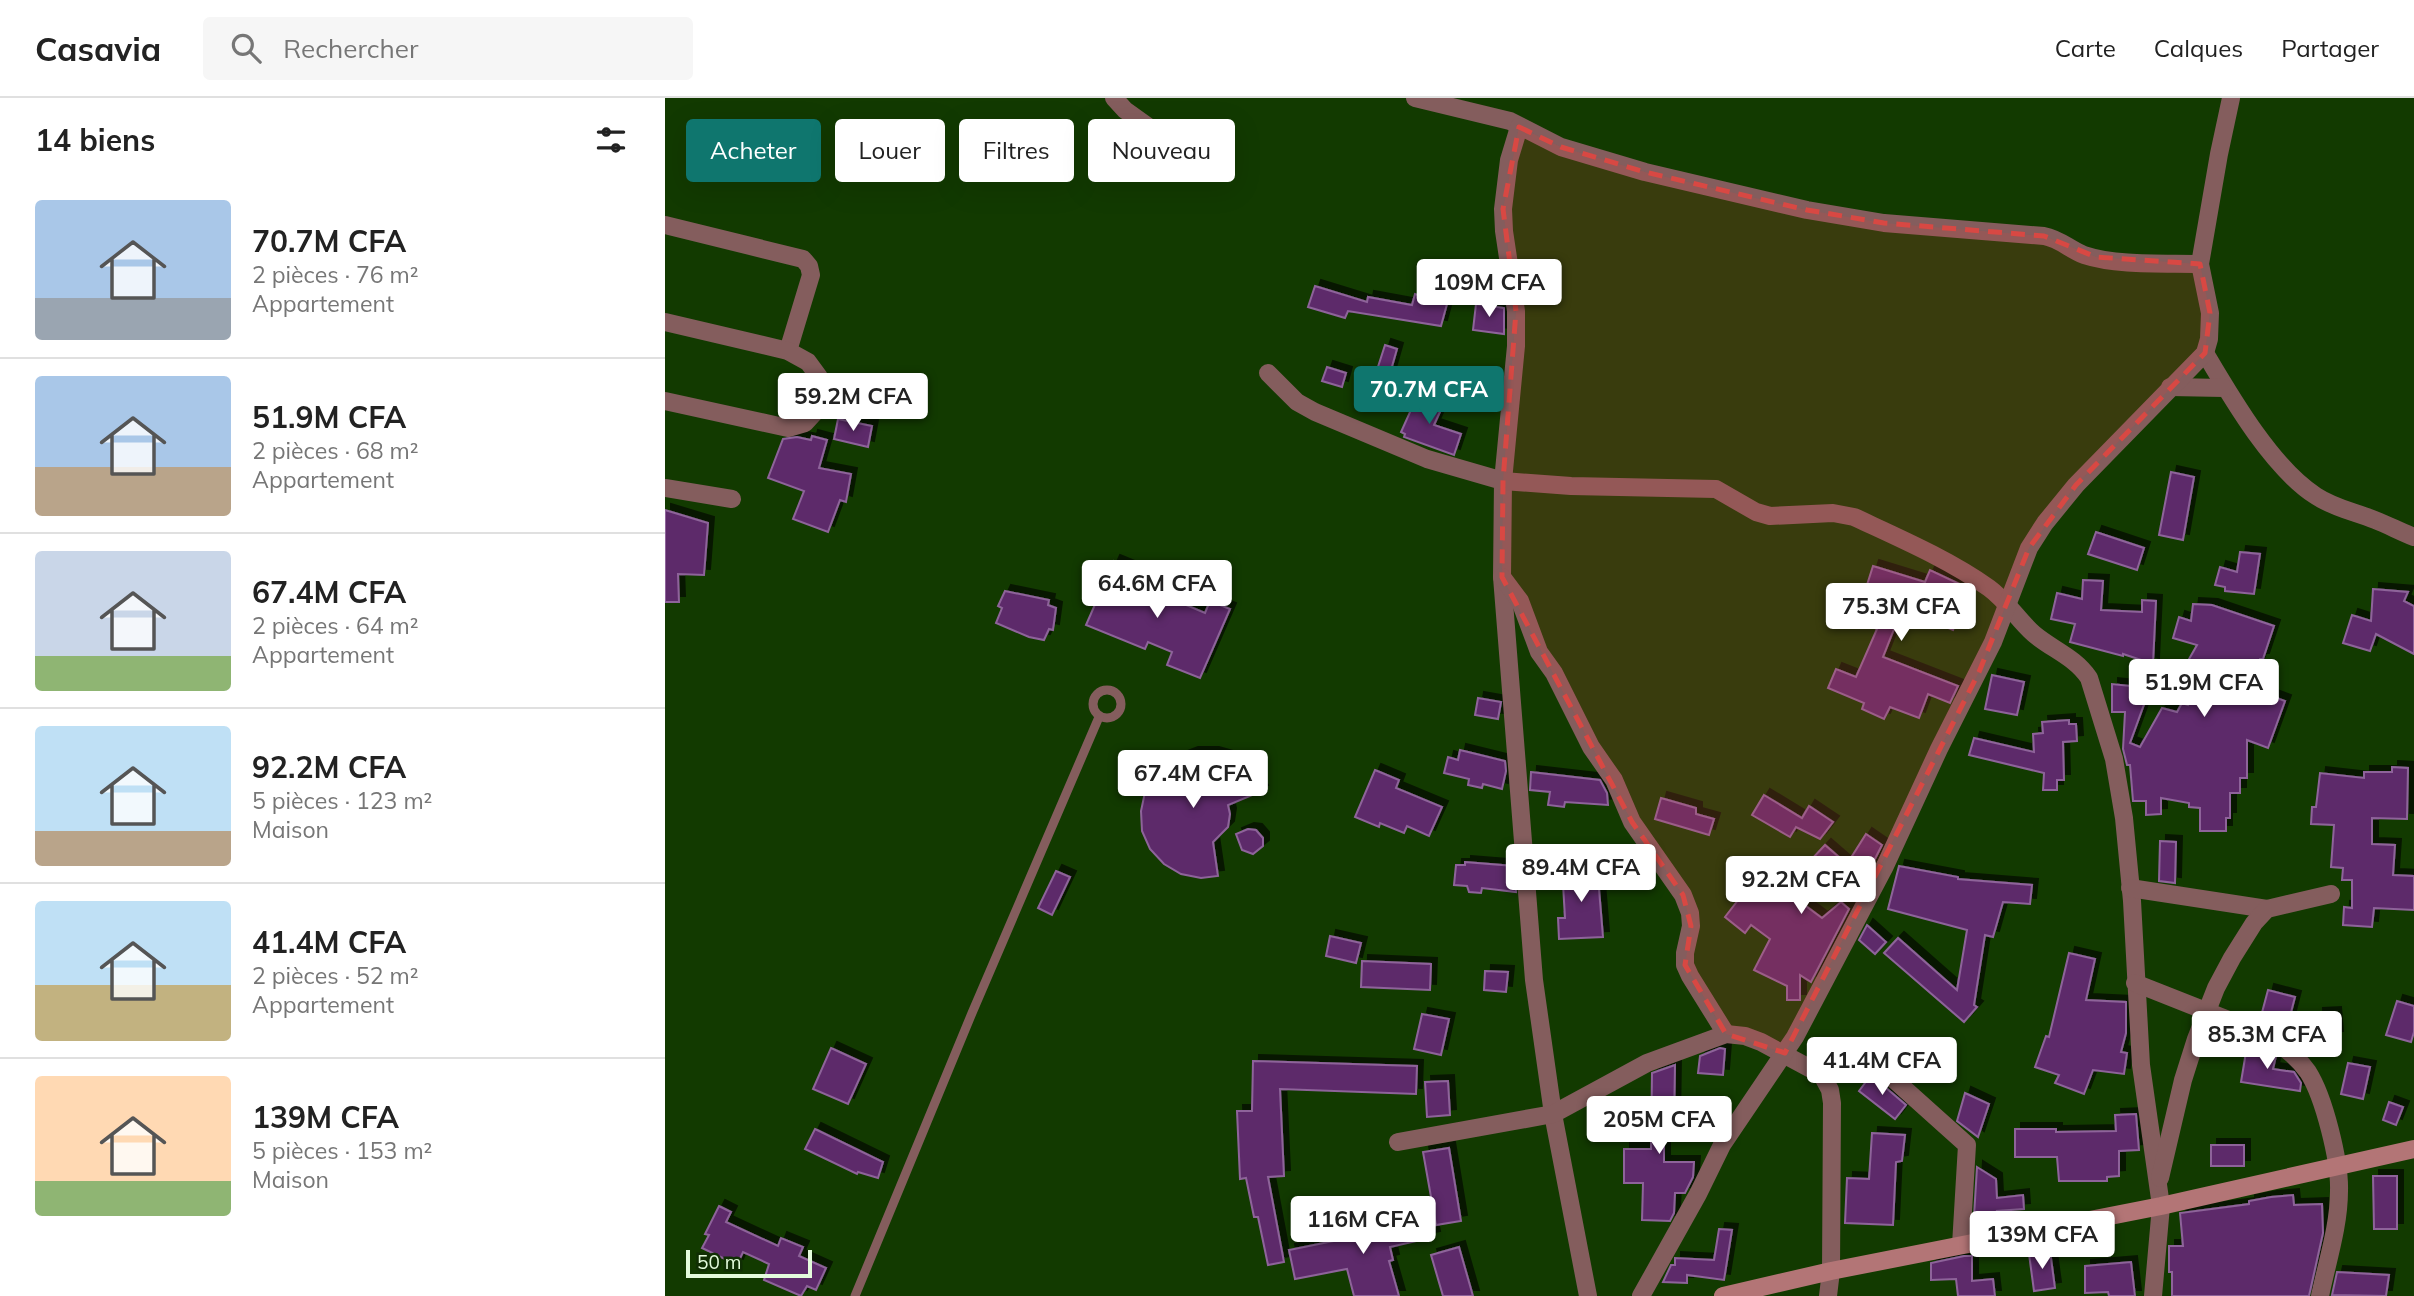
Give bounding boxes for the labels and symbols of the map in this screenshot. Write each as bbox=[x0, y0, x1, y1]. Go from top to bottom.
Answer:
pin: 109M CFA bbox=[1417, 260, 1561, 319]
pin: 70.7M CFA bbox=[1349, 366, 1509, 426]
pin: 59.2M CFA bbox=[773, 374, 933, 433]
pin: 64.6M CFA bbox=[1077, 560, 1237, 620]
pin: 75.3M CFA bbox=[1821, 584, 1981, 643]
pin: 51.9M CFA bbox=[2124, 660, 2284, 719]
pin: 67.4M CFA bbox=[1113, 750, 1273, 810]
pin: 89.4M CFA bbox=[1501, 844, 1661, 904]
pin: 92.2M CFA bbox=[1721, 856, 1881, 916]
pin: 85.3M CFA bbox=[2187, 1012, 2347, 1071]
pin: 41.4M CFA bbox=[1802, 1038, 1962, 1097]
pin: 205M CFA bbox=[1587, 1096, 1731, 1156]
pin: 116M CFA bbox=[1291, 1196, 1435, 1256]
pin: 139M CFA bbox=[1970, 1212, 2114, 1271]
scale bar bbox=[686, 1247, 812, 1279]

